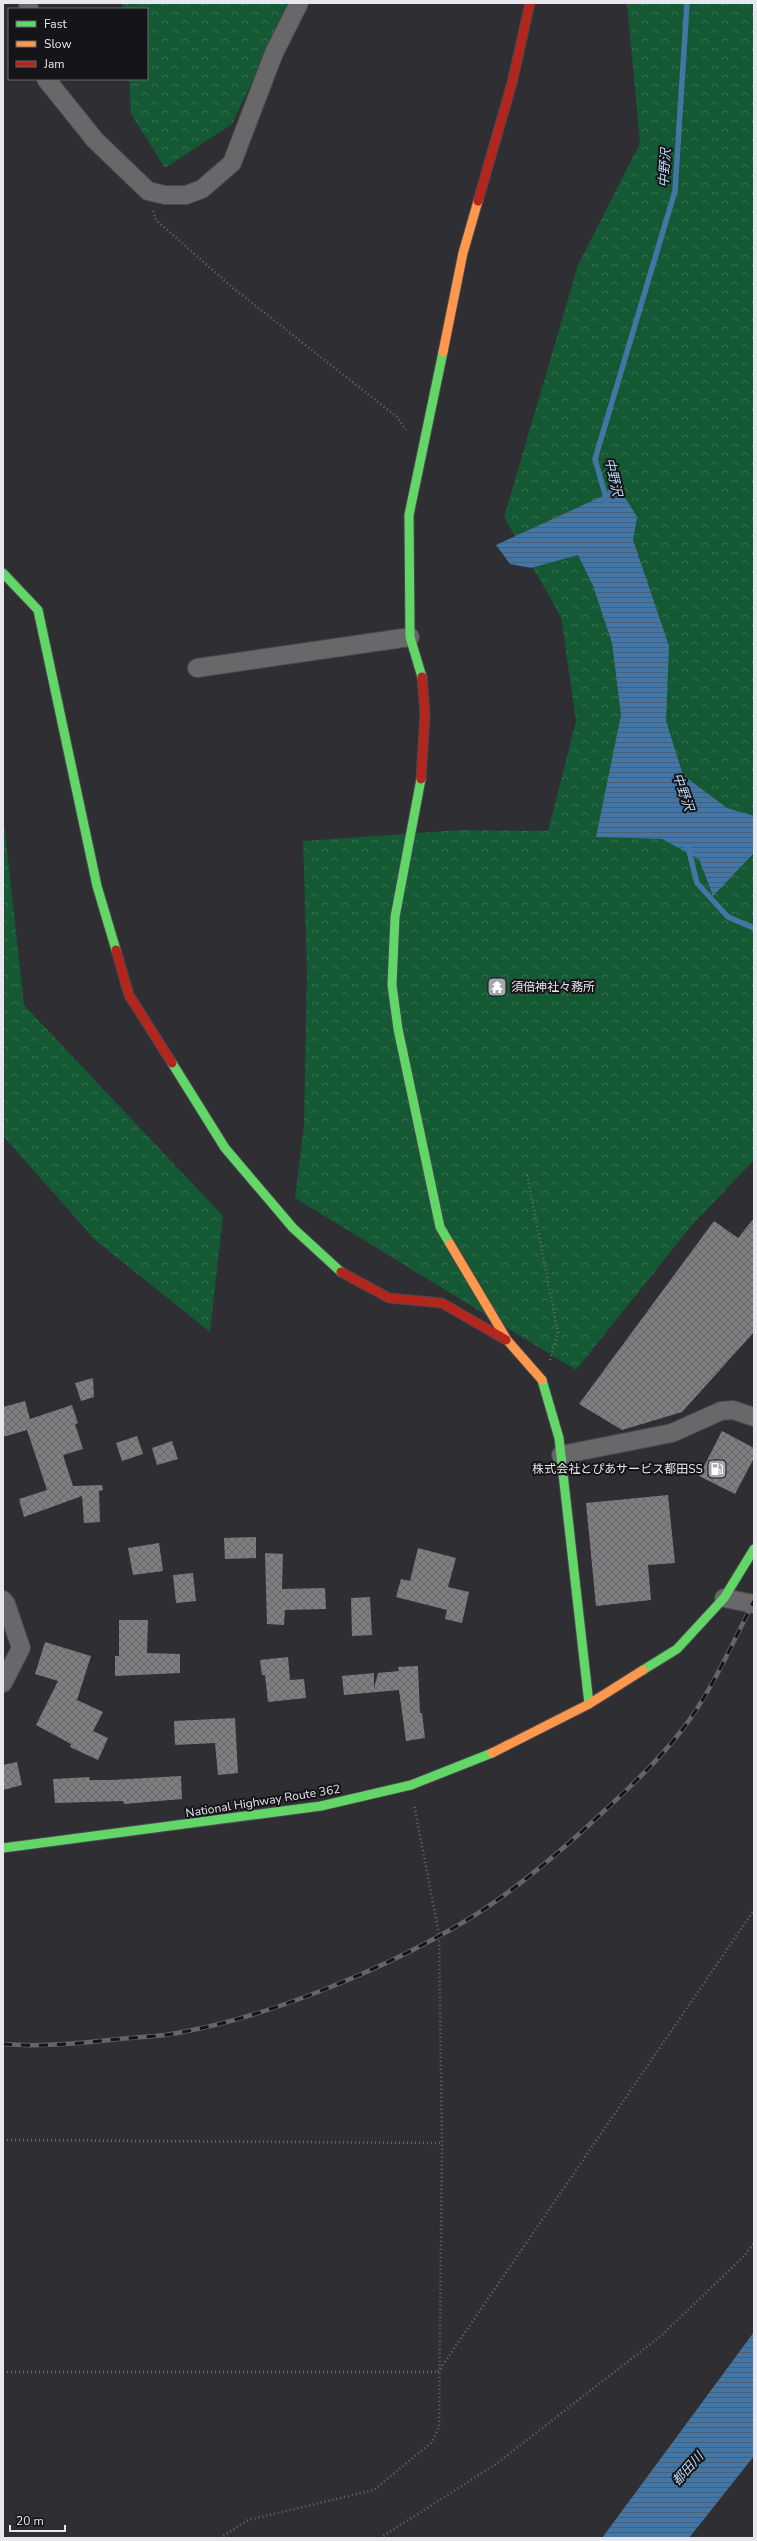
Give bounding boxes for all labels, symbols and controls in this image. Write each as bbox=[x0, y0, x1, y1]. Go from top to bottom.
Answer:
legend bbox=[8, 8, 148, 80]
text: Fast bbox=[44, 16, 67, 32]
text: Slow bbox=[44, 36, 72, 52]
text: Jam bbox=[43, 56, 65, 72]
water label: 中野沢 bbox=[655, 146, 675, 188]
water label: 中野沢 bbox=[600, 456, 627, 500]
water label: 中野沢 bbox=[668, 771, 699, 815]
temple icon: 須倍神社々務所 bbox=[486, 976, 508, 998]
place label: 須倍神社々務所 bbox=[511, 979, 595, 995]
fuel station icon: 株式会社とぴあサービス都田SS bbox=[706, 1458, 728, 1480]
place label: 株式会社とぴあサービス都田SS bbox=[532, 1461, 703, 1477]
street label: National Highway Route 362 bbox=[184, 1781, 342, 1821]
water label: 都田川 bbox=[668, 2447, 709, 2490]
scale bar bbox=[10, 2507, 65, 2533]
text: 20 m bbox=[16, 2513, 44, 2529]

